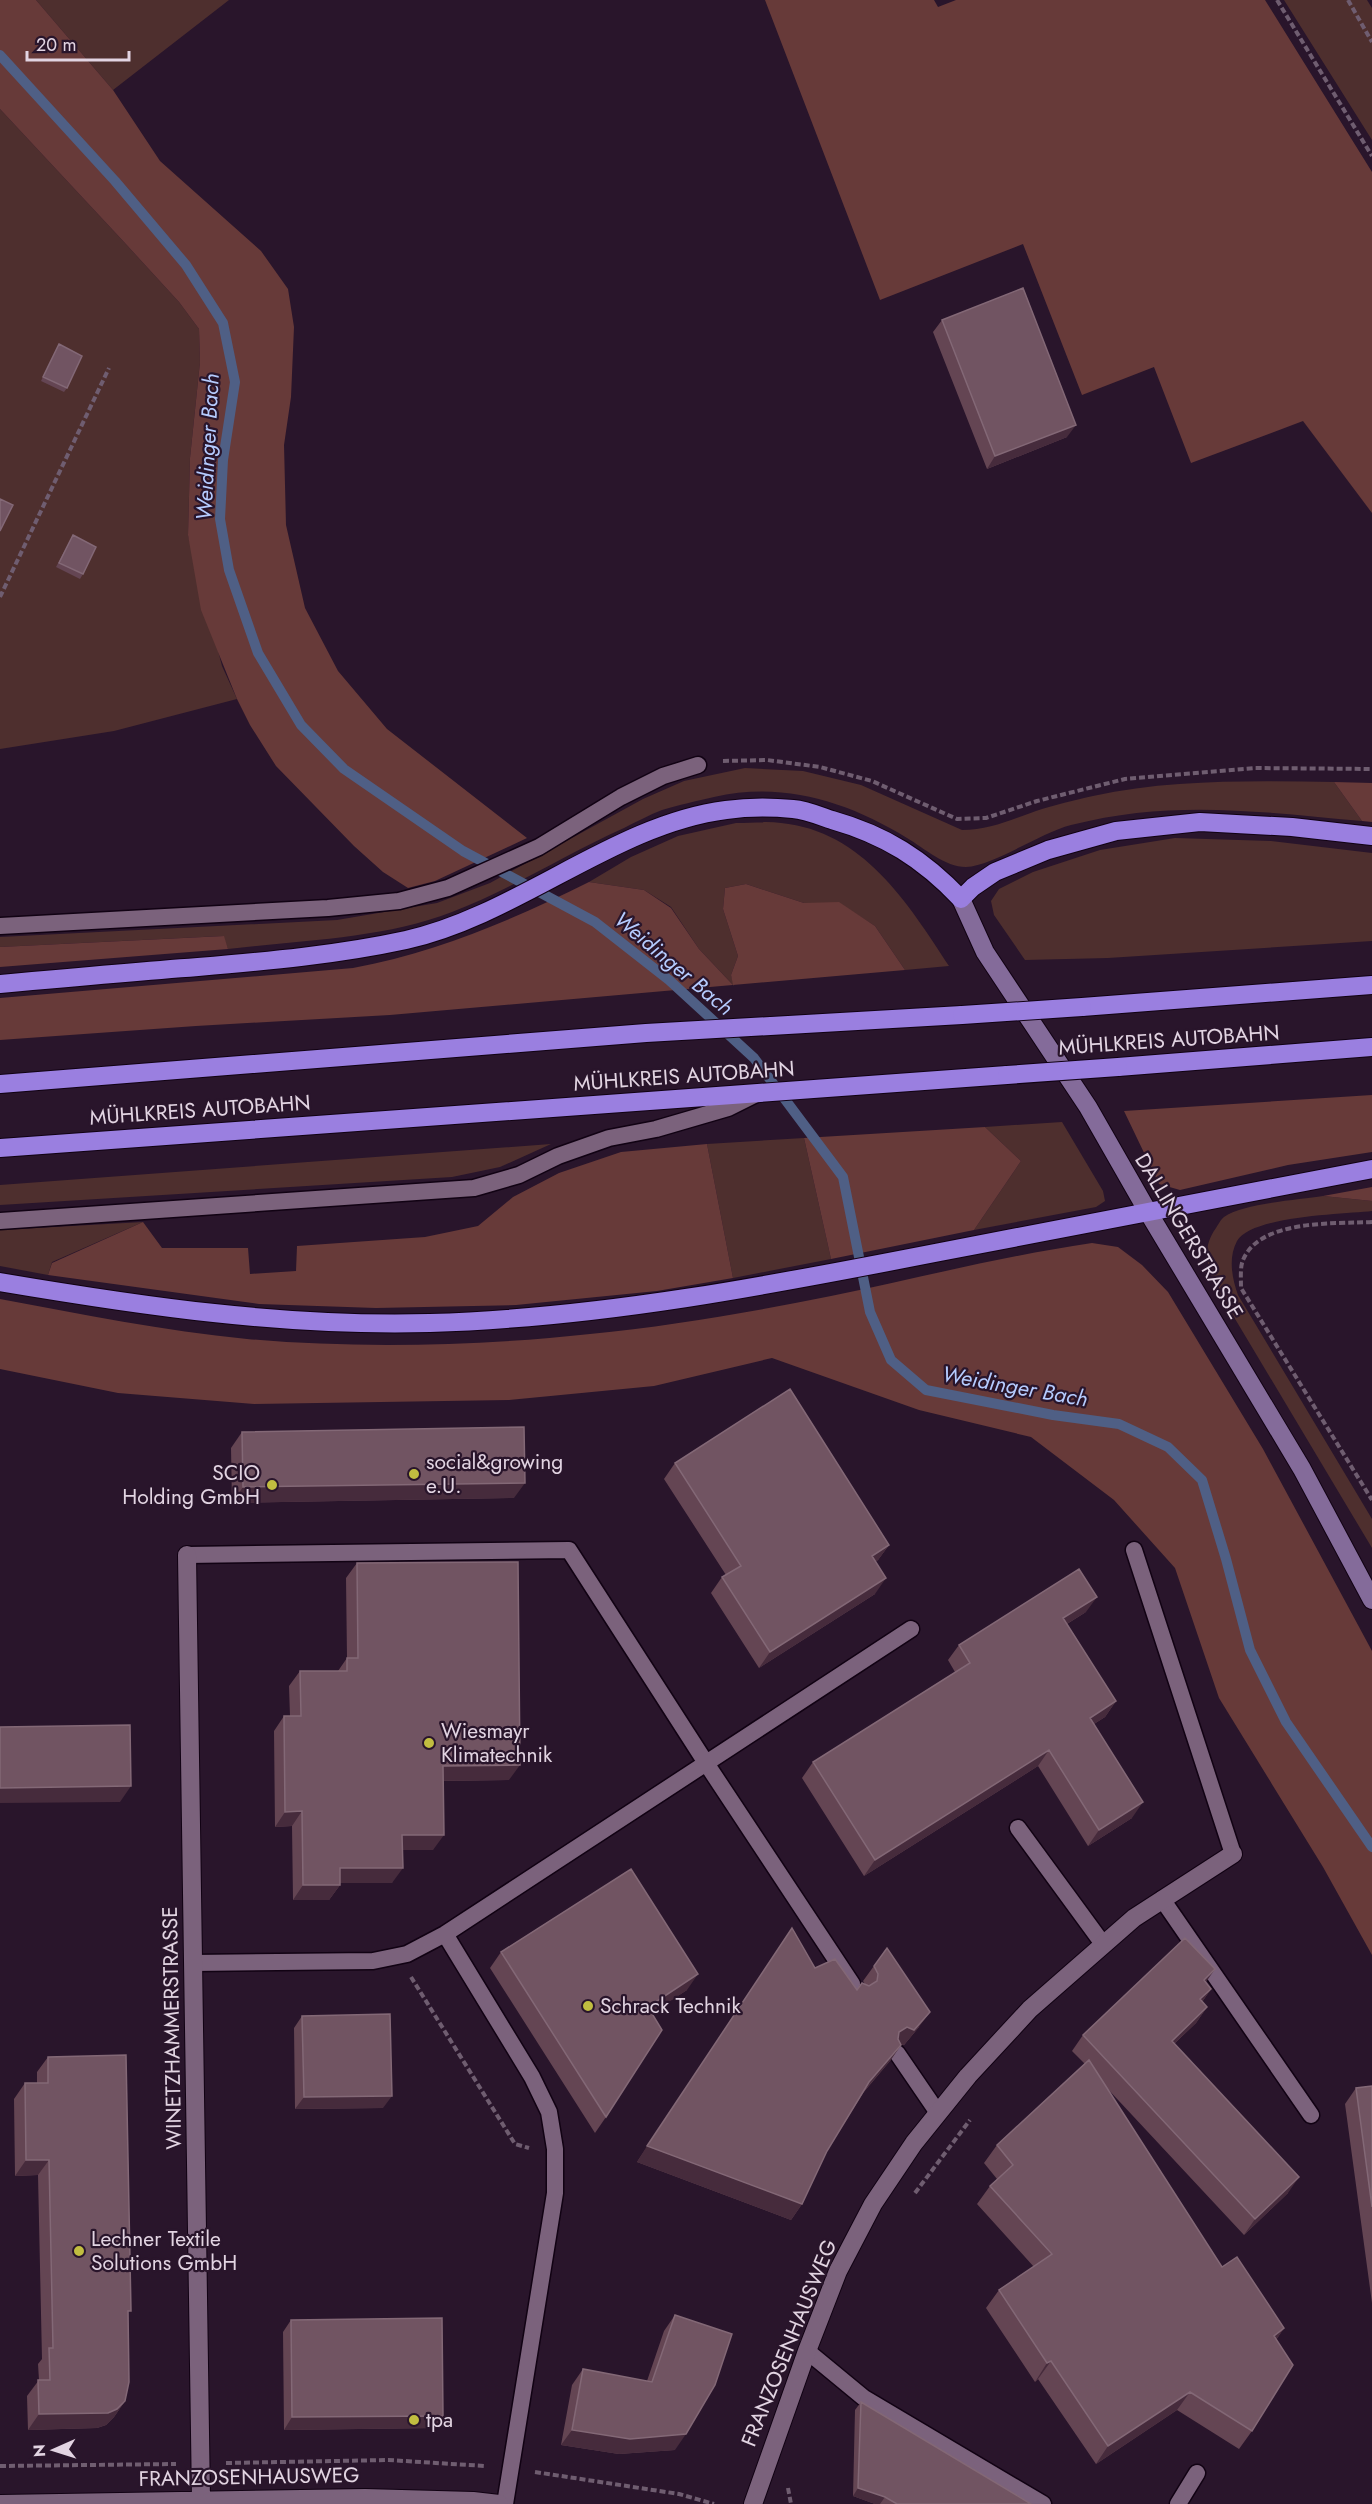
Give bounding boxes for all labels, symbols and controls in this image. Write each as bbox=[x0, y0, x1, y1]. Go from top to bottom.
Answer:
scale bar bbox=[27, 24, 129, 62]
text: 20 m bbox=[36, 32, 76, 58]
water label: Weidinger Bach bbox=[187, 373, 227, 521]
water label: Weidinger Bach bbox=[607, 903, 741, 1023]
street label: MÜHLKREIS AUTOBAHN bbox=[1057, 1017, 1281, 1063]
street label: MÜHLKREIS AUTOBAHN bbox=[572, 1053, 796, 1099]
street label: MÜHLKREIS AUTOBAHN bbox=[88, 1087, 312, 1133]
street label: DALLINGERSTRASSE bbox=[1128, 1147, 1250, 1325]
water label: Weidinger Bach bbox=[940, 1357, 1090, 1415]
place label: social&growing e.U. bbox=[426, 1447, 563, 1501]
place label: SCIO Holding GmbH bbox=[122, 1458, 260, 1512]
marker: social&growing e.U. bbox=[407, 1467, 421, 1481]
marker: SCIO Holding GmbH bbox=[265, 1478, 279, 1492]
place label: Wiesmayr Klimatechnik bbox=[441, 1716, 553, 1770]
marker: Wiesmayr Klimatechnik bbox=[422, 1736, 436, 1750]
street label: WINETZHAMMERSTRASSE bbox=[155, 1906, 189, 2150]
place label: Schrack Technik bbox=[600, 1991, 741, 2021]
marker: Schrack Technik bbox=[581, 1999, 595, 2013]
place label: Lechner Textile Solutions GmbH bbox=[91, 2224, 237, 2278]
street label: FRANZOSENHAUSWEG bbox=[734, 2235, 844, 2451]
marker: Lechner Textile Solutions GmbH bbox=[72, 2244, 86, 2258]
place label: tpa bbox=[426, 2405, 453, 2435]
marker: tpa bbox=[407, 2413, 421, 2427]
north arrow bbox=[24, 2420, 84, 2480]
text: N bbox=[28, 2444, 51, 2458]
street label: FRANZOSENHAUSWEG bbox=[138, 2460, 360, 2494]

